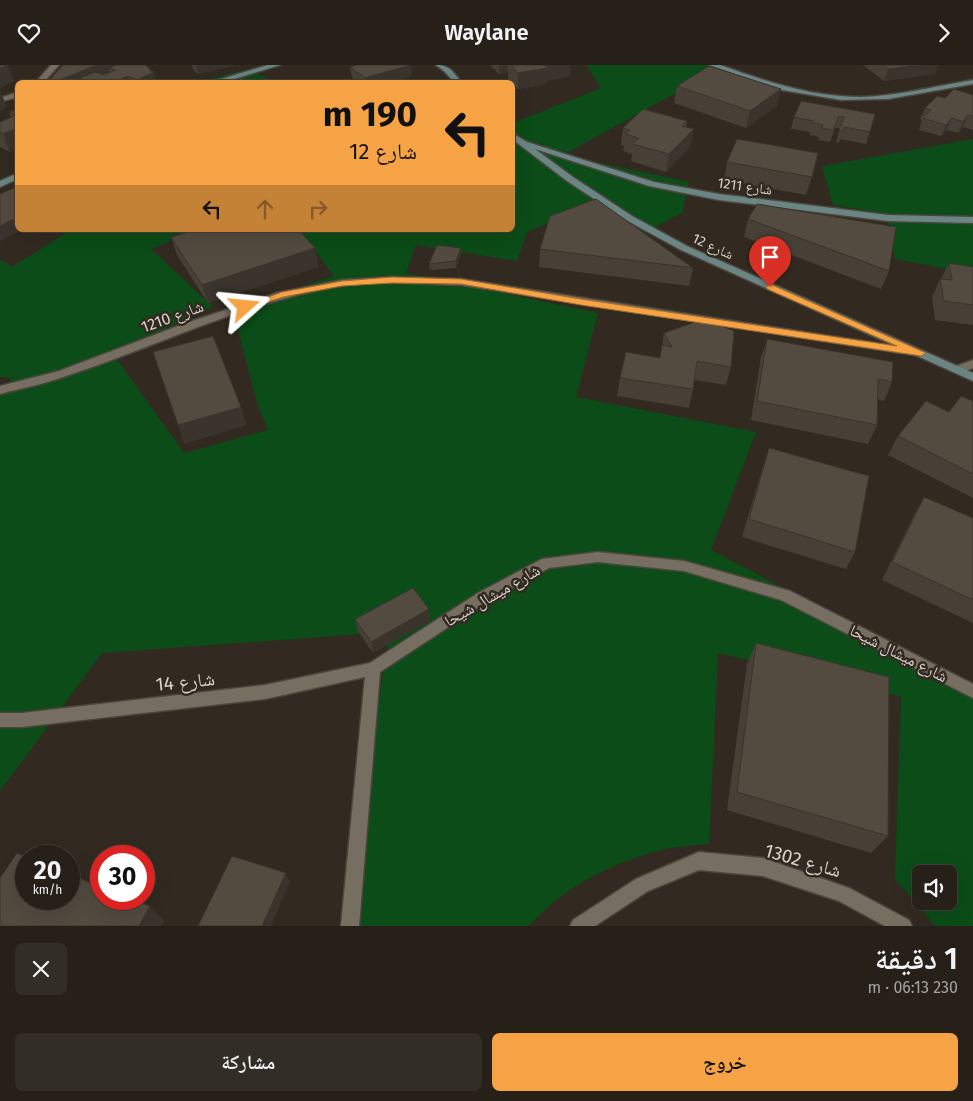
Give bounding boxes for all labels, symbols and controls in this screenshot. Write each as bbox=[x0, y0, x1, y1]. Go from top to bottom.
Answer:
icon: heart bbox=[15, 19, 43, 47]
text: Waylane bbox=[444, 19, 529, 46]
icon: forward bbox=[930, 19, 958, 47]
text: 190 m bbox=[323, 93, 417, 135]
icon: left bbox=[435, 100, 500, 165]
text: شارع 12 bbox=[349, 138, 417, 165]
street label: شارع 1211 bbox=[716, 174, 773, 200]
icon: left bbox=[198, 195, 226, 223]
icon: ahead bbox=[251, 195, 279, 223]
icon: right bbox=[304, 195, 332, 223]
street label: شارع 12 bbox=[689, 230, 736, 264]
pin bbox=[749, 236, 791, 287]
icon: arrive bbox=[756, 243, 784, 271]
position arrow bbox=[218, 280, 270, 332]
street label: شارع 1210 bbox=[138, 296, 206, 337]
street label: شارع ميشال شيحا bbox=[441, 560, 544, 631]
street label: شارع ميشال شيحا bbox=[846, 621, 951, 687]
street label: شارع 14 bbox=[154, 667, 216, 696]
street label: شارع 1302 bbox=[762, 839, 844, 882]
speed limit sign: 30 bbox=[90, 845, 155, 910]
text: 20 bbox=[34, 856, 61, 886]
map controls bbox=[912, 865, 957, 910]
button: sound bbox=[912, 865, 957, 910]
text: km/h bbox=[33, 883, 62, 897]
text: 1 دقيقة bbox=[875, 941, 958, 977]
button: close bbox=[15, 943, 67, 995]
text: 230 m · 06:13 bbox=[867, 978, 958, 997]
button: مشاركة bbox=[15, 1033, 482, 1091]
button: خروج bbox=[492, 1033, 958, 1091]

